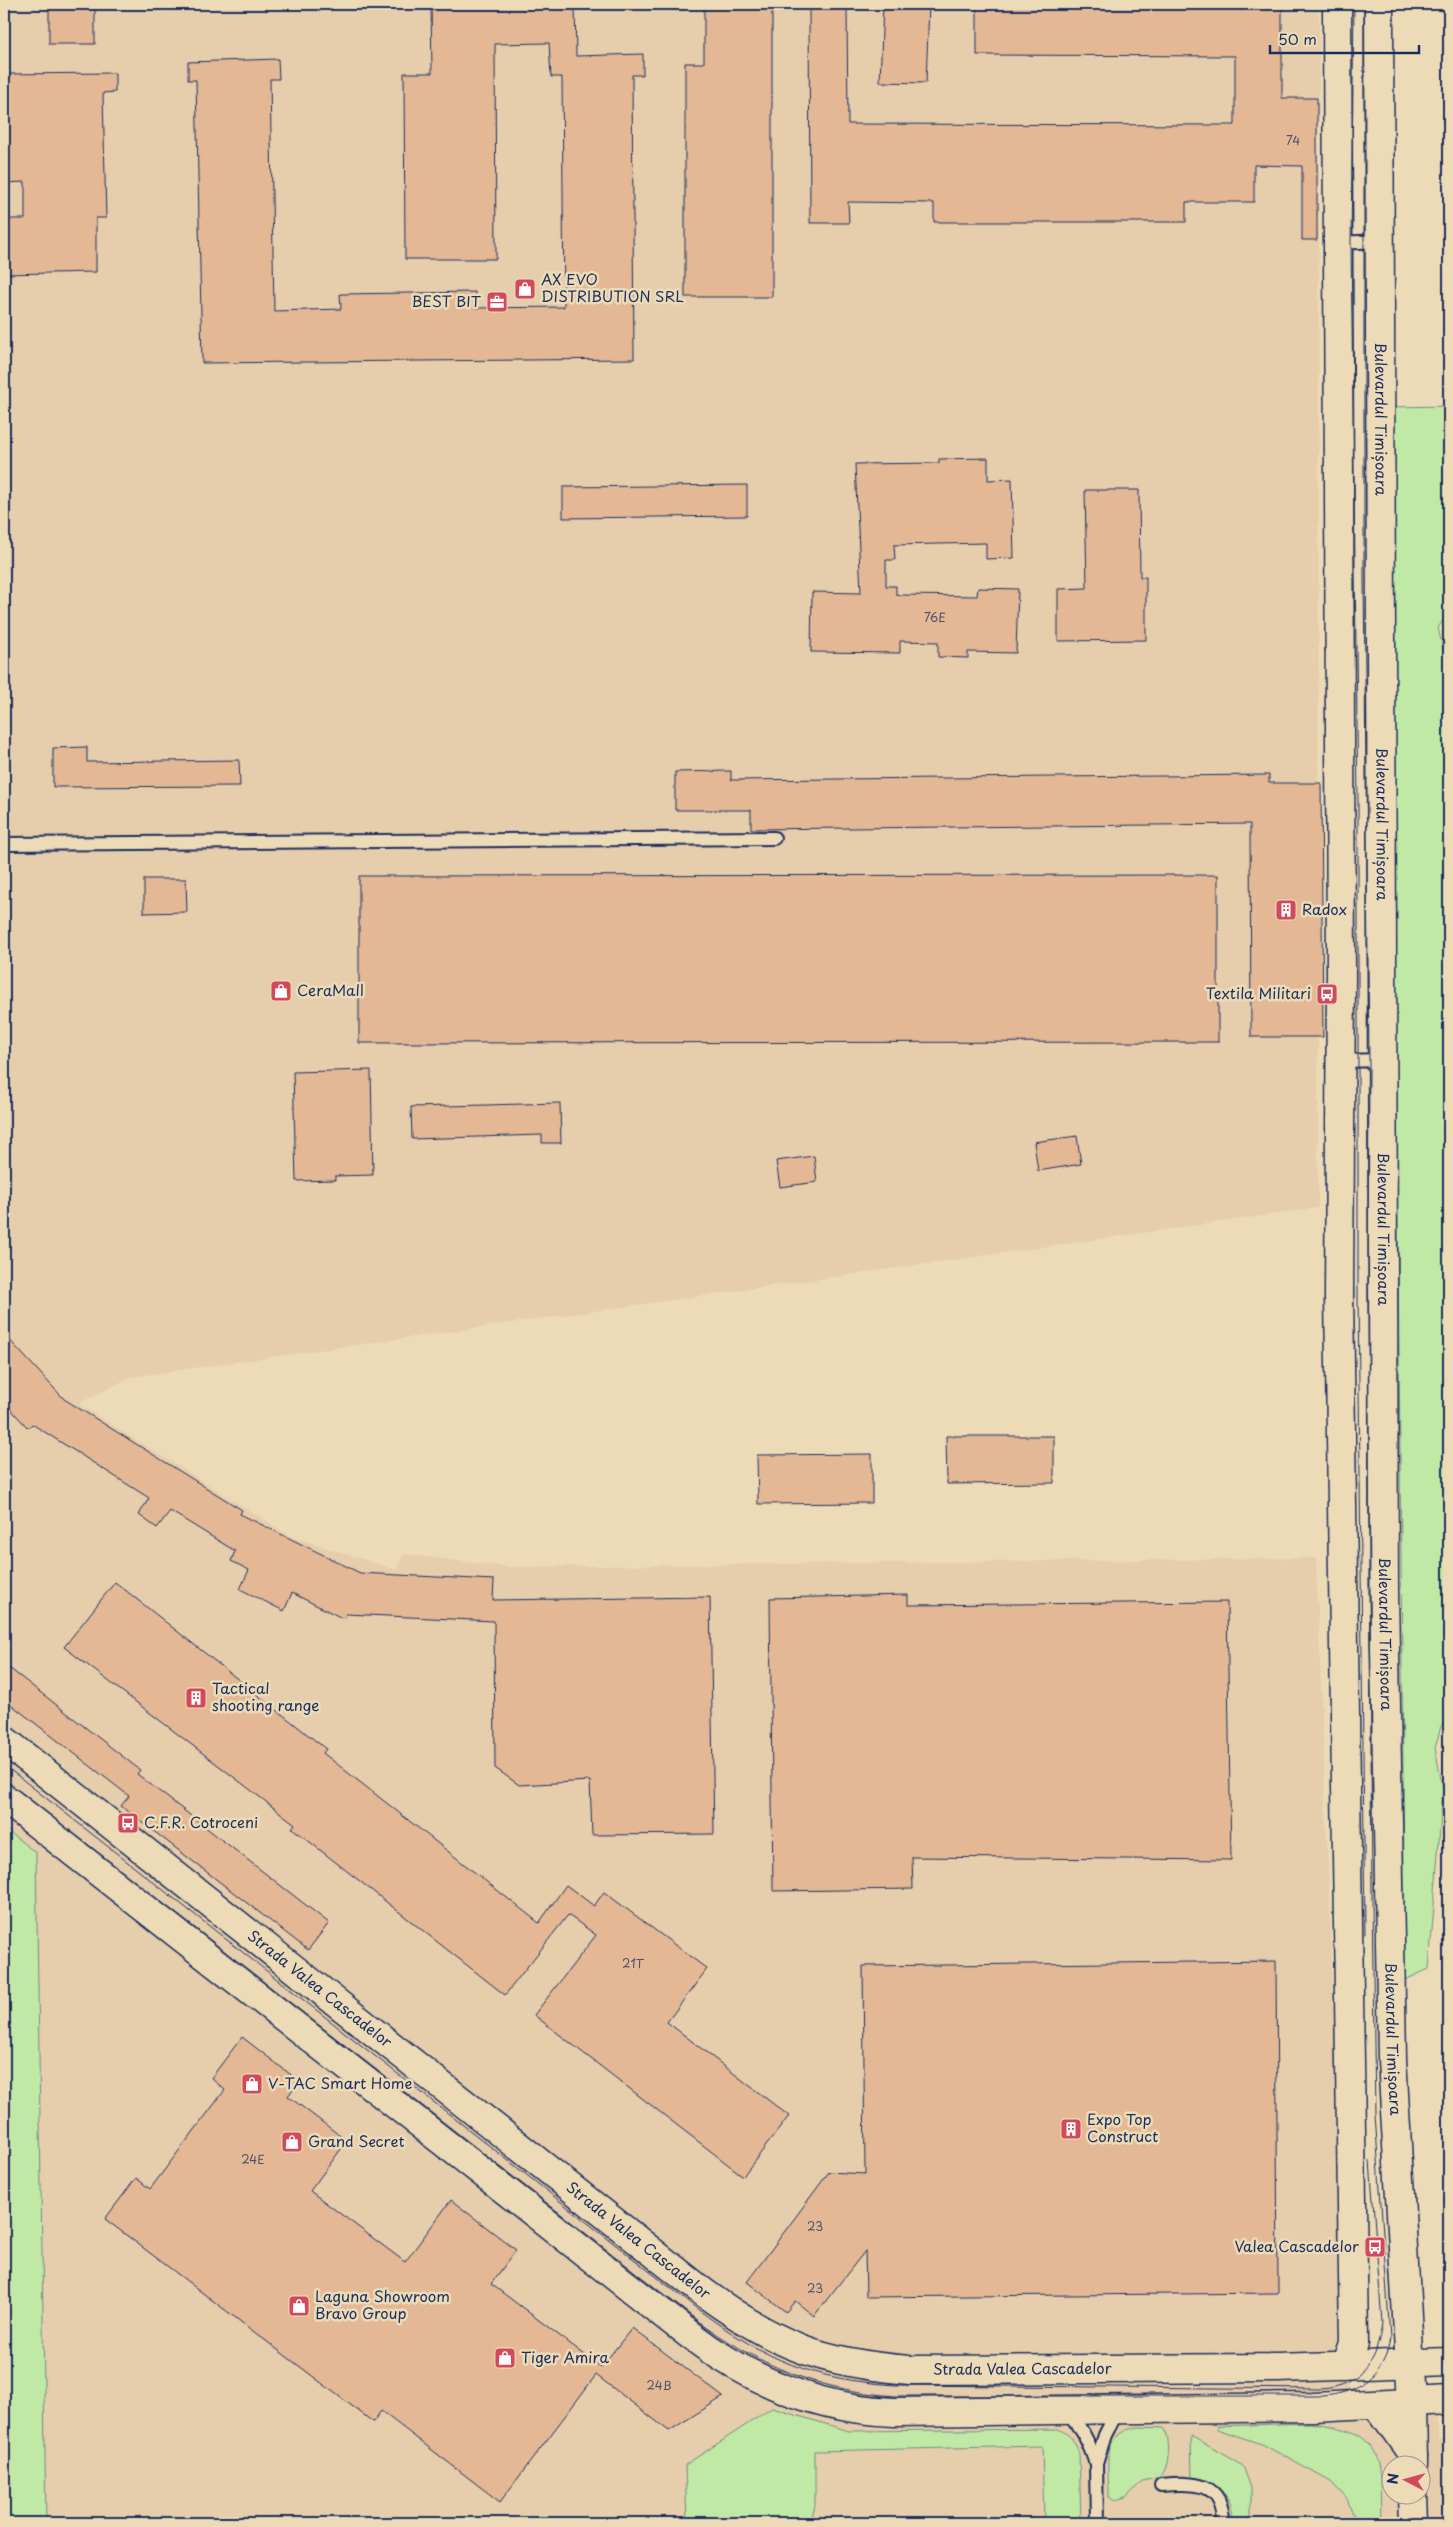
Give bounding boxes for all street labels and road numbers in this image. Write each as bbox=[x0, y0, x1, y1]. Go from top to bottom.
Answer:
street label: Bulevardul Timișoara bbox=[1370, 342, 1394, 496]
street label: Bulevardul Timișoara bbox=[1371, 747, 1395, 901]
street label: Bulevardul Timișoara bbox=[1373, 1152, 1396, 1306]
street label: Bulevardul Timișoara bbox=[1374, 1557, 1399, 1711]
street label: Strada Valea Cascadelor bbox=[243, 1924, 398, 2052]
street label: Bulevardul Timișoara bbox=[1380, 1962, 1408, 2117]
street label: Strada Valea Cascadelor bbox=[562, 2175, 716, 2304]
street label: Strada Valea Cascadelor bbox=[933, 2356, 1112, 2380]

